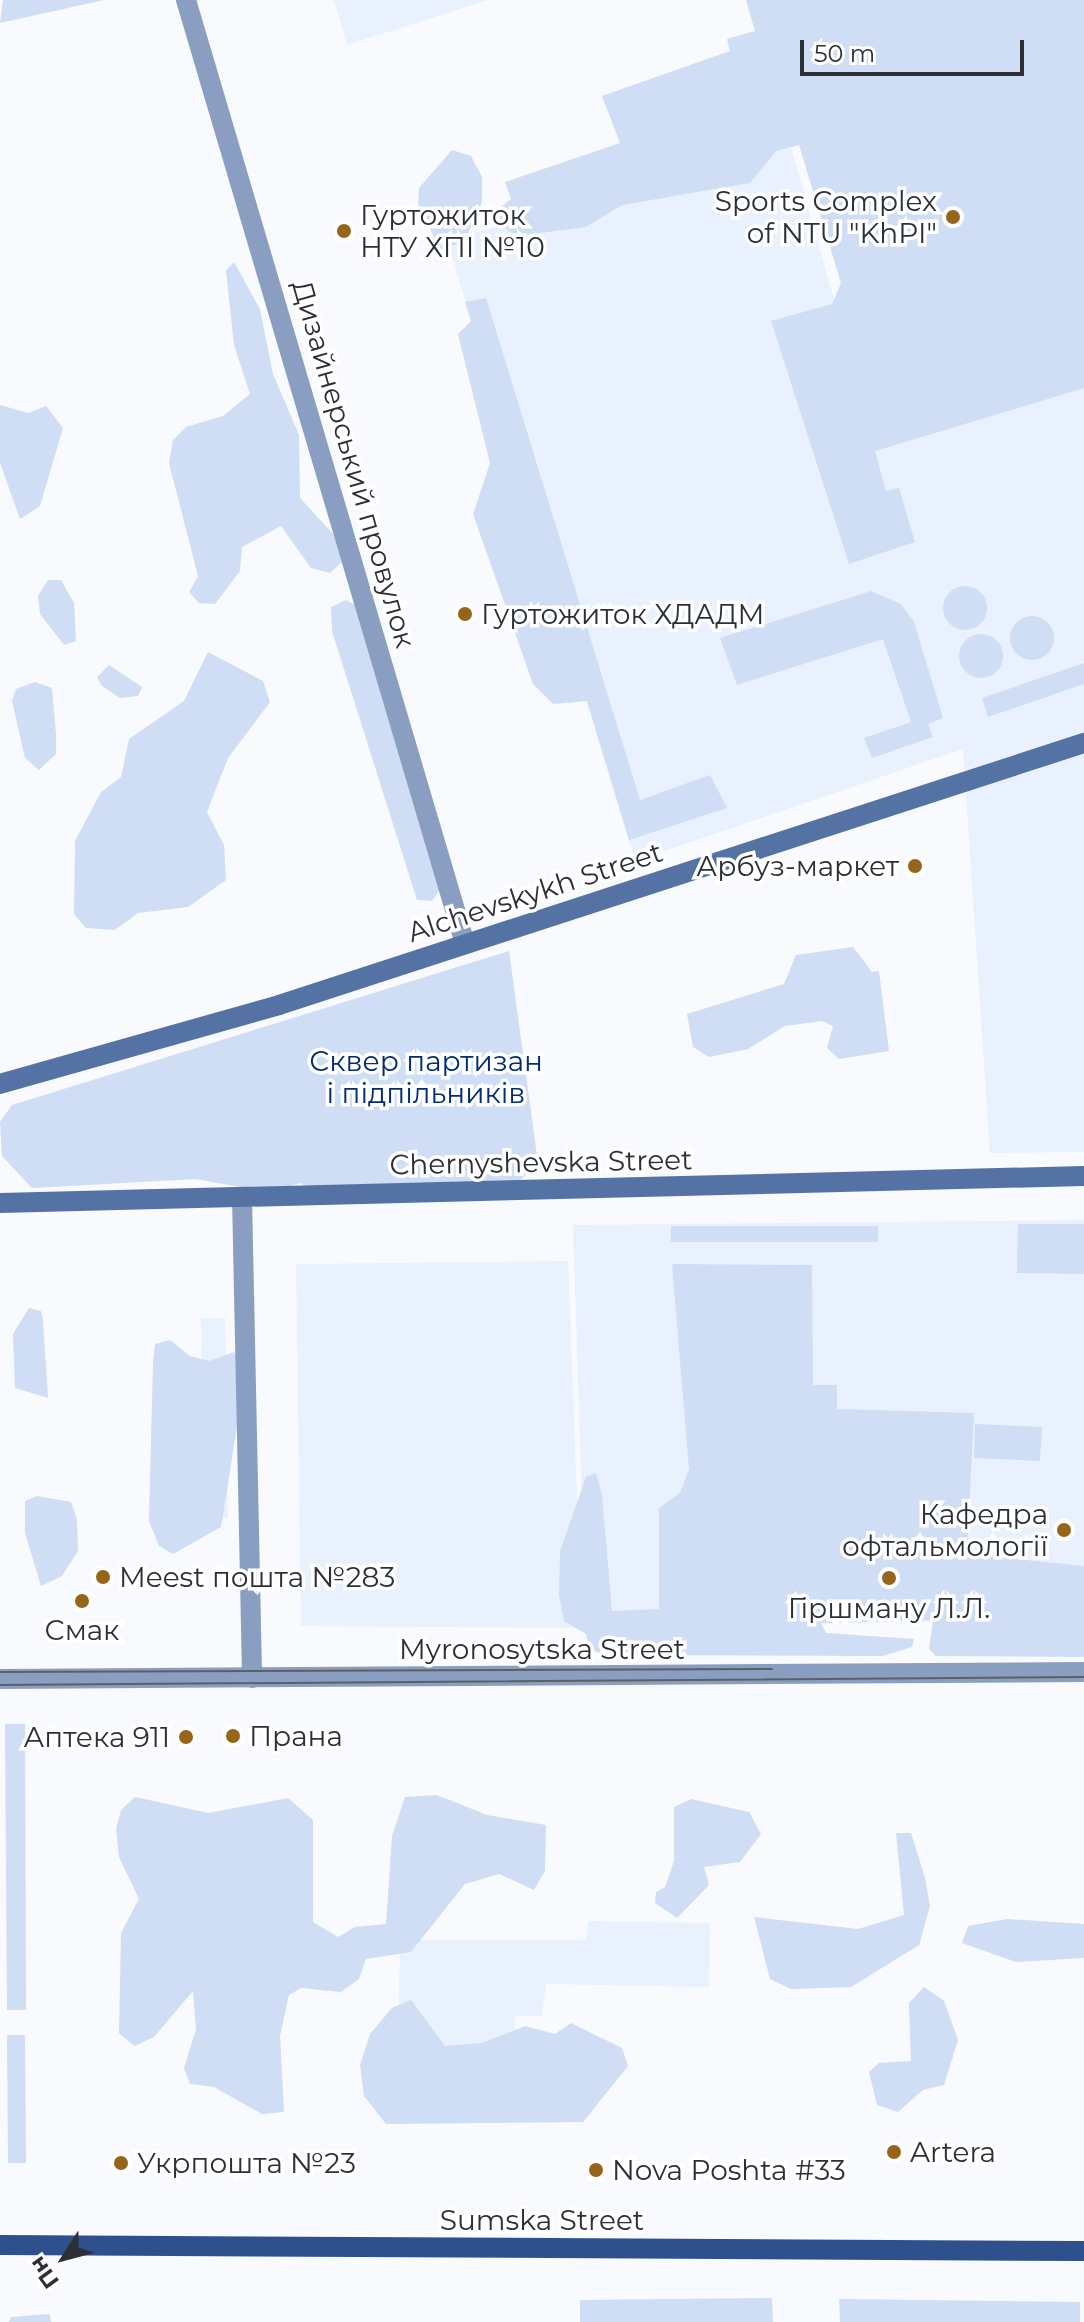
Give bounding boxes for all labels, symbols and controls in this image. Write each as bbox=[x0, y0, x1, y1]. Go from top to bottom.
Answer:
scale bar bbox=[804, 24, 1028, 74]
text: 50 m bbox=[814, 39, 875, 68]
place label: Sports Complex of NTU "KhPI" bbox=[715, 184, 937, 250]
place label: Гуртожиток НТУ ХПІ №10 bbox=[360, 198, 545, 264]
marker: Sports Complex of NTU "KhPI" bbox=[944, 208, 962, 226]
marker: Гуртожиток НТУ ХПІ №10 bbox=[335, 222, 353, 240]
street label: Дизайнерський провулок bbox=[285, 276, 423, 652]
place label: Гуртожиток ХДАДМ bbox=[481, 597, 764, 631]
marker: Гуртожиток ХДАДМ bbox=[456, 605, 474, 623]
street label: Alchevskykh Street bbox=[403, 835, 667, 949]
place label: Арбуз-маркет bbox=[696, 849, 899, 883]
marker: Арбуз-маркет bbox=[906, 857, 924, 875]
park label: Сквер партизан і підпільників bbox=[309, 1044, 543, 1110]
street label: Chernyshevska Street bbox=[389, 1143, 693, 1181]
place label: Кафедра офтальмології bbox=[842, 1497, 1048, 1563]
marker: Кафедра офтальмології bbox=[1055, 1521, 1073, 1539]
place label: Meest пошта №283 bbox=[119, 1560, 395, 1594]
marker: Meest пошта №283 bbox=[94, 1568, 112, 1586]
marker: Гіршману Л.Л. bbox=[880, 1569, 898, 1587]
place label: Гіршману Л.Л. bbox=[788, 1591, 990, 1625]
marker: Смак bbox=[73, 1592, 91, 1610]
place label: Смак bbox=[45, 1613, 119, 1647]
street label: Myronosytska Street bbox=[399, 1632, 685, 1666]
place label: Прана bbox=[249, 1719, 343, 1753]
place label: Аптека 911 bbox=[24, 1720, 170, 1754]
marker: Прана bbox=[224, 1727, 242, 1745]
marker: Аптека 911 bbox=[177, 1728, 195, 1746]
place label: Artera bbox=[910, 2135, 996, 2169]
marker: Artera bbox=[885, 2143, 903, 2161]
place label: Укрпошта №23 bbox=[137, 2146, 356, 2180]
place label: Nova Poshta #33 bbox=[612, 2153, 846, 2187]
marker: Укрпошта №23 bbox=[112, 2154, 130, 2172]
marker: Nova Poshta #33 bbox=[587, 2161, 605, 2179]
street label: Sumska Street bbox=[440, 2203, 644, 2237]
north arrow bbox=[24, 2218, 104, 2298]
text: Пн bbox=[24, 2251, 65, 2294]

